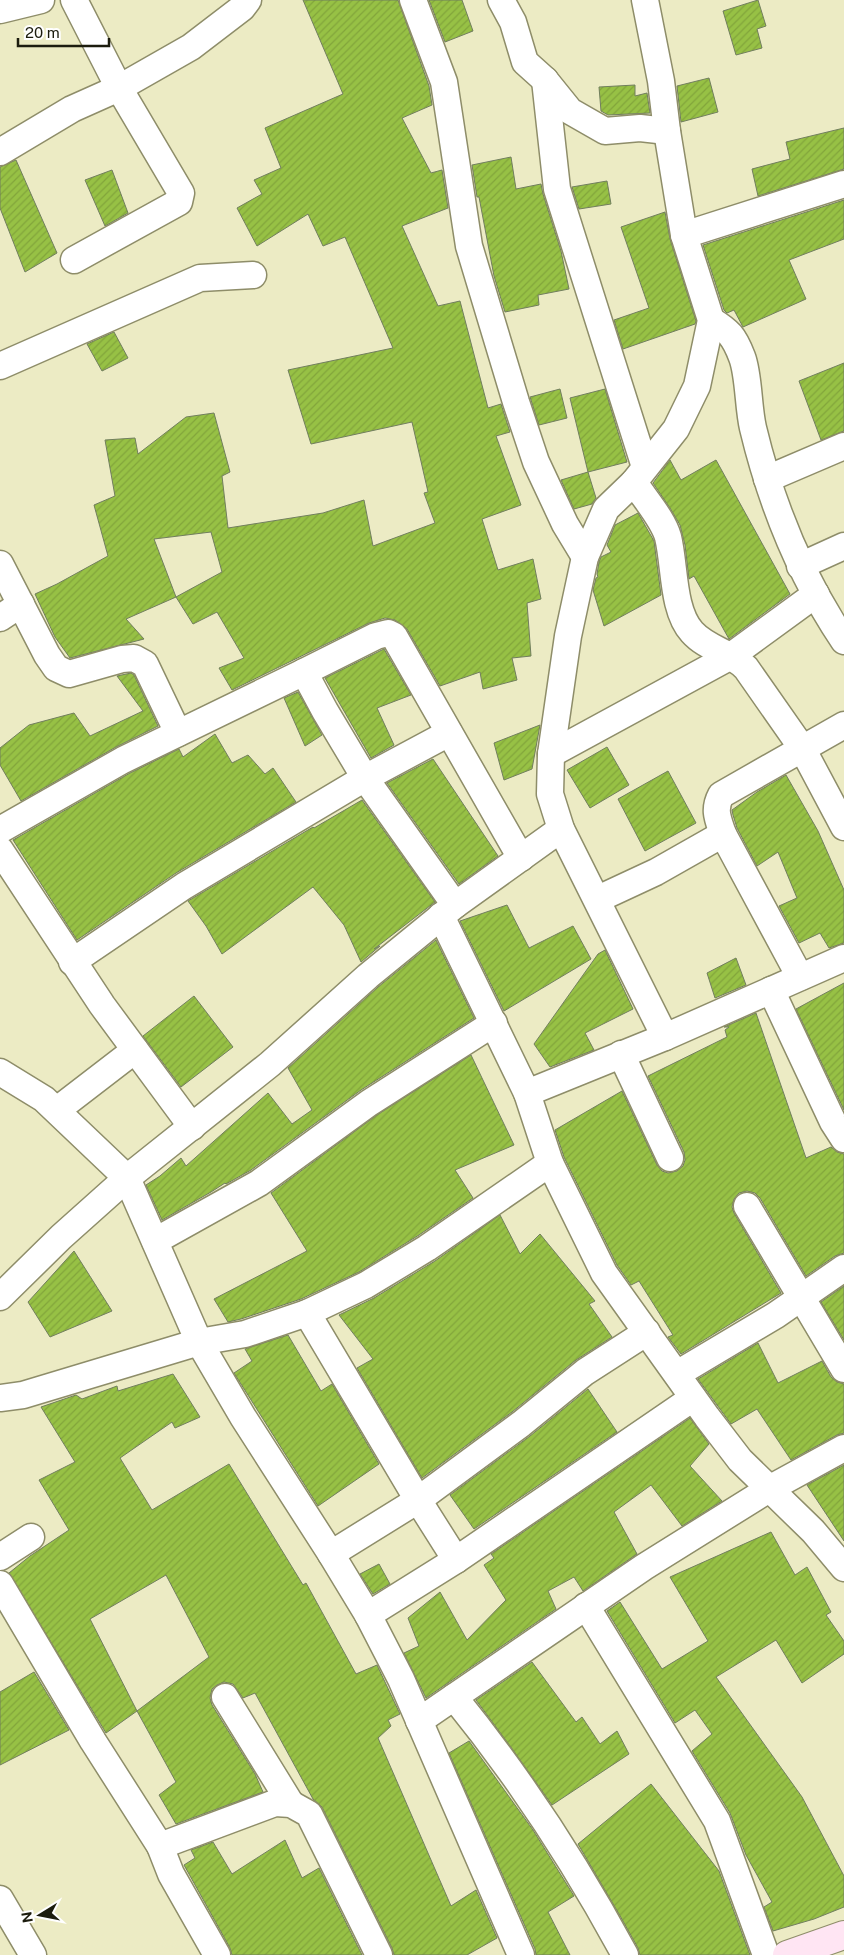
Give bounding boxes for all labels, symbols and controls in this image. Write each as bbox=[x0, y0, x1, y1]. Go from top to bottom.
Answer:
scale bar bbox=[18, 15, 109, 47]
text: 20 m bbox=[25, 24, 60, 41]
north arrow bbox=[15, 1890, 65, 1940]
text: N bbox=[18, 1910, 36, 1924]

